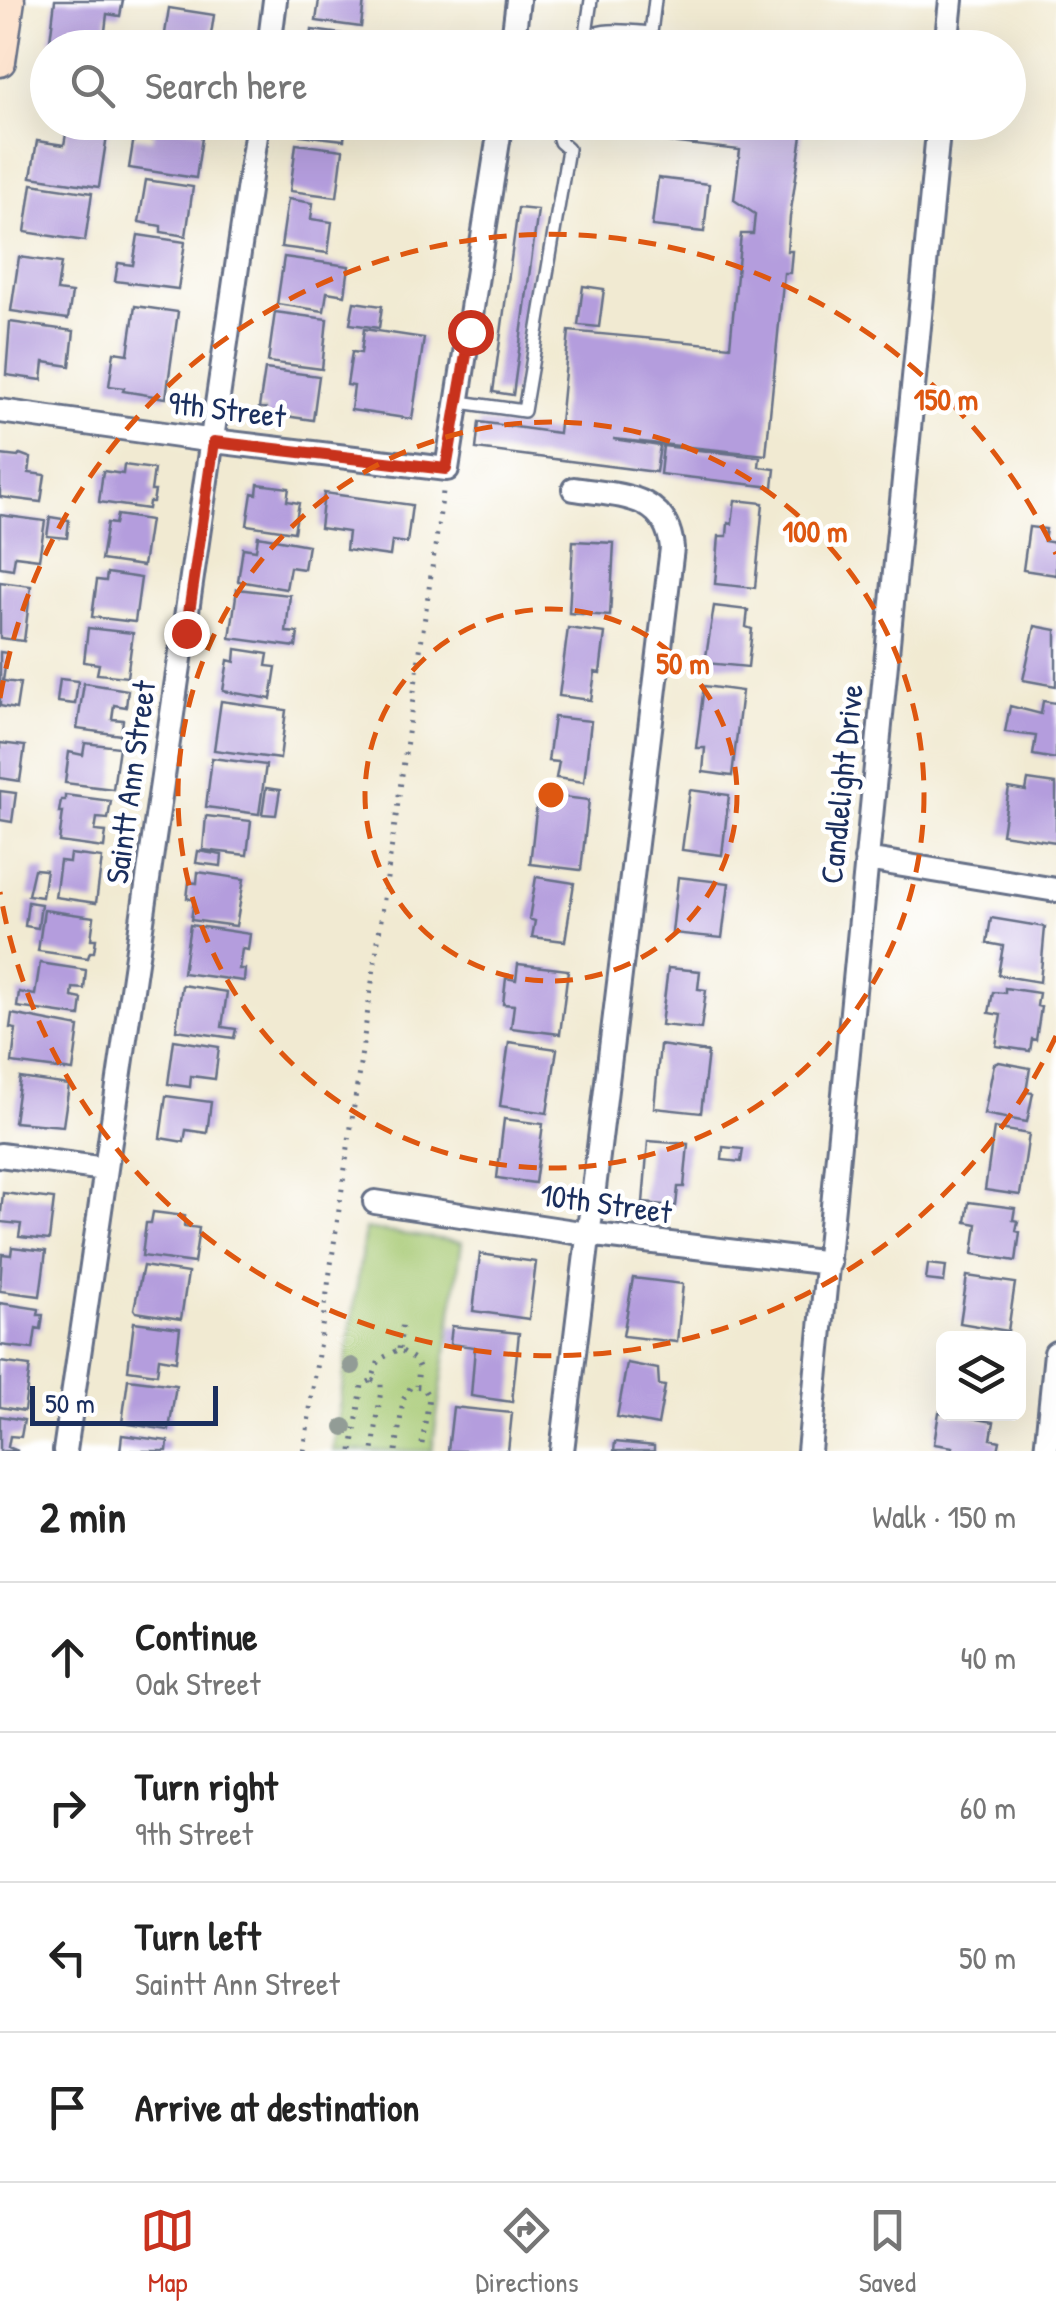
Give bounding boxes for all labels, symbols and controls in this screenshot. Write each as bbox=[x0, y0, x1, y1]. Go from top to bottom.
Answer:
search box bbox=[30, 30, 1026, 140]
icon: search bbox=[65, 58, 120, 113]
text: Search here bbox=[145, 59, 307, 111]
route start bbox=[448, 310, 494, 356]
text: 150 m bbox=[914, 379, 978, 419]
street label: 9th Street bbox=[166, 380, 289, 438]
text: 100 m bbox=[782, 511, 848, 551]
route end bbox=[164, 611, 210, 657]
text: 50 m bbox=[656, 643, 710, 683]
street label: Saintt Ann Street bbox=[94, 677, 166, 886]
street label: Candlelight Drive bbox=[809, 682, 873, 886]
centre of rings bbox=[533, 777, 569, 813]
street label: 10th Street bbox=[538, 1173, 675, 1234]
map controls bbox=[936, 1331, 1026, 1421]
button: layers bbox=[936, 1331, 1026, 1421]
scale bar bbox=[30, 1381, 218, 1426]
text: 50 m bbox=[45, 1384, 95, 1422]
text: 2 min bbox=[40, 1488, 126, 1545]
text: Walk · 150 m bbox=[872, 1495, 1016, 1538]
text: Continue bbox=[135, 1610, 257, 1662]
icon: ahead bbox=[40, 1630, 95, 1685]
text: 40 m bbox=[961, 1636, 1016, 1679]
text: Oak Street bbox=[135, 1662, 260, 1705]
text: Turn right bbox=[135, 1760, 278, 1812]
icon: right bbox=[40, 1780, 95, 1835]
text: 60 m bbox=[960, 1786, 1016, 1829]
text: 9th Street bbox=[135, 1812, 253, 1855]
text: Turn left bbox=[135, 1910, 260, 1962]
icon: left bbox=[40, 1930, 95, 1985]
text: 50 m bbox=[959, 1936, 1016, 1979]
text: Saintt Ann Street bbox=[135, 1962, 340, 2005]
icon: arrive bbox=[40, 2080, 95, 2135]
text: Arrive at destination bbox=[135, 2081, 419, 2133]
tab: Map bbox=[140, 2203, 195, 2301]
tab: Directions bbox=[475, 2203, 578, 2301]
tab: Saved bbox=[859, 2203, 916, 2301]

